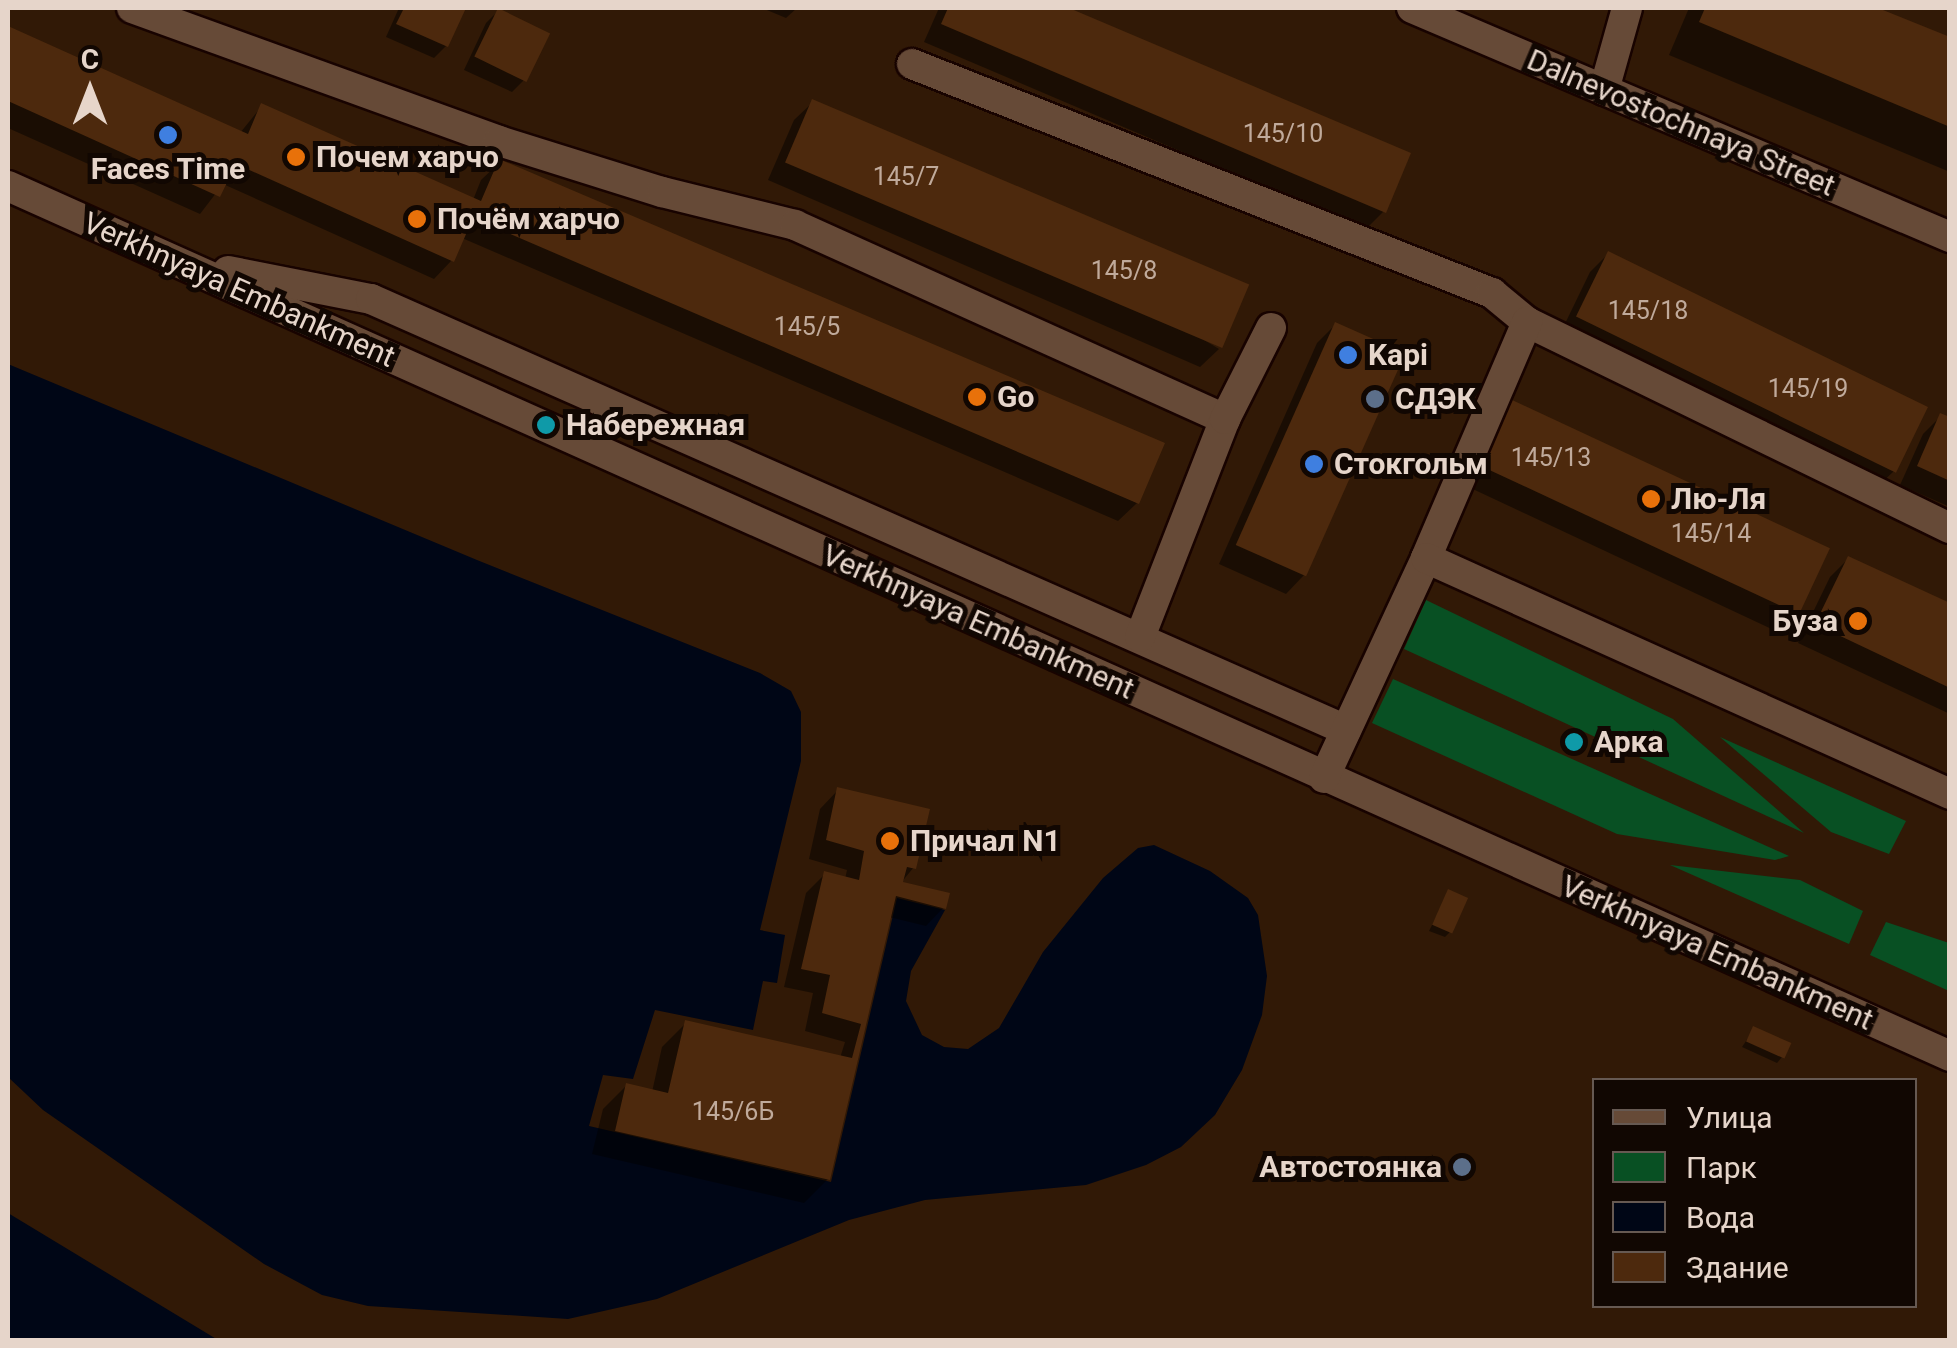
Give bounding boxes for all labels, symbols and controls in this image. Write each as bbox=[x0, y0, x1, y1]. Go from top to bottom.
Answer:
north arrow bbox=[40, 40, 140, 140]
street label: Dalnevostochnaya Street bbox=[1522, 42, 1840, 204]
text: С bbox=[81, 43, 99, 76]
house number: 145/10 bbox=[1243, 119, 1323, 149]
marker: Faces Time bbox=[157, 124, 179, 146]
place label: Почем харчо bbox=[316, 139, 499, 175]
marker: Почем харчо bbox=[285, 146, 307, 168]
place label: Faces Time bbox=[90, 151, 246, 187]
house number: 145/7 bbox=[873, 162, 939, 192]
place label: Почём харчо bbox=[437, 201, 620, 237]
street label: Verkhnyaya Embankment bbox=[78, 205, 400, 375]
marker: Почём харчо bbox=[406, 208, 428, 230]
house number: 145/8 bbox=[1091, 256, 1157, 286]
house number: 145/18 bbox=[1608, 296, 1688, 326]
house number: 145/5 bbox=[774, 312, 840, 342]
place label: Kapi bbox=[1368, 337, 1428, 373]
marker: Kapi bbox=[1337, 344, 1359, 366]
house number: 145/19 bbox=[1768, 374, 1848, 404]
place label: Go bbox=[997, 379, 1034, 415]
place label: СДЭК bbox=[1395, 381, 1476, 417]
marker: Go bbox=[966, 386, 988, 408]
marker: СДЭК bbox=[1364, 388, 1386, 410]
place label: Набережная bbox=[566, 407, 745, 443]
marker: Набережная bbox=[535, 414, 557, 436]
house number: 145/13 bbox=[1511, 443, 1591, 473]
place label: Стокгольм bbox=[1334, 446, 1488, 482]
marker: Стокгольм bbox=[1303, 453, 1325, 475]
place label: Лю-Ля bbox=[1671, 481, 1766, 517]
marker: Лю-Ля bbox=[1640, 488, 1662, 510]
house number: 145/14 bbox=[1671, 519, 1751, 549]
street label: Verkhnyaya Embankment bbox=[817, 537, 1139, 707]
place label: Буза bbox=[1773, 603, 1838, 639]
marker: Буза bbox=[1847, 610, 1869, 632]
place label: Арка bbox=[1594, 724, 1663, 760]
marker: Арка bbox=[1563, 731, 1585, 753]
place label: Причал N1 bbox=[910, 823, 1061, 859]
marker: Причал N1 bbox=[879, 830, 901, 852]
street label: Verkhnyaya Embankment bbox=[1556, 868, 1878, 1038]
legend bbox=[1592, 1078, 1917, 1308]
house number: 145/6Б bbox=[692, 1097, 774, 1127]
text: Улица bbox=[1686, 1100, 1773, 1135]
place label: Автостоянка bbox=[1259, 1149, 1442, 1185]
text: Парк bbox=[1686, 1150, 1757, 1185]
marker: Автостоянка bbox=[1451, 1156, 1473, 1178]
text: Вода bbox=[1686, 1200, 1755, 1235]
text: Здание bbox=[1686, 1250, 1789, 1285]

